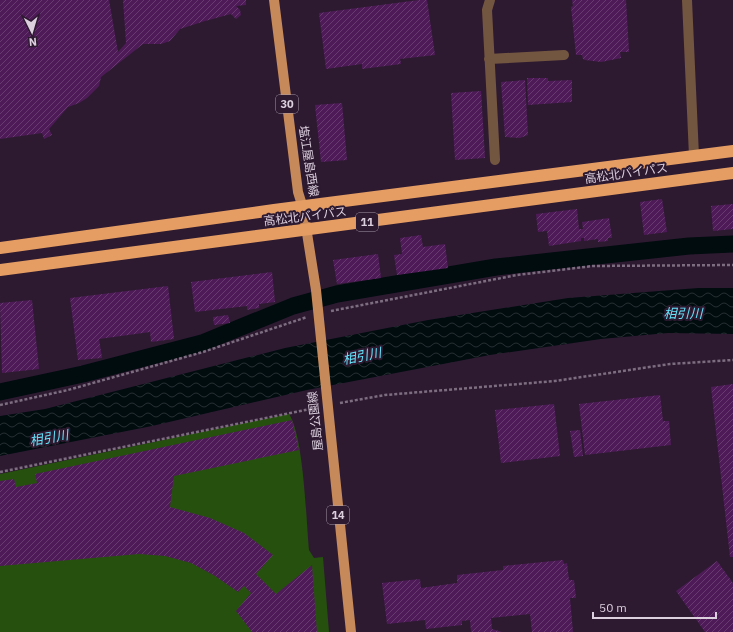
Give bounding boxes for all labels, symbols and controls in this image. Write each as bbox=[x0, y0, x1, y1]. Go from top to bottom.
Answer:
north arrow bbox=[12, 12, 52, 52]
text: N bbox=[28, 35, 37, 49]
road number: 30 bbox=[276, 95, 298, 113]
street label: 塩江屋島西線 bbox=[296, 124, 322, 198]
street label: 高松北バイパス bbox=[583, 160, 669, 186]
street label: 高松北バイパス bbox=[263, 203, 347, 229]
road number: 11 bbox=[356, 213, 378, 231]
water label: 相引川 bbox=[663, 305, 704, 322]
water label: 相引川 bbox=[341, 344, 385, 368]
street label: 屋島公園線 bbox=[304, 390, 326, 452]
water label: 相引川 bbox=[28, 426, 72, 450]
road number: 14 bbox=[327, 506, 349, 524]
scale bar bbox=[593, 594, 716, 620]
text: 50 m bbox=[599, 600, 627, 615]

